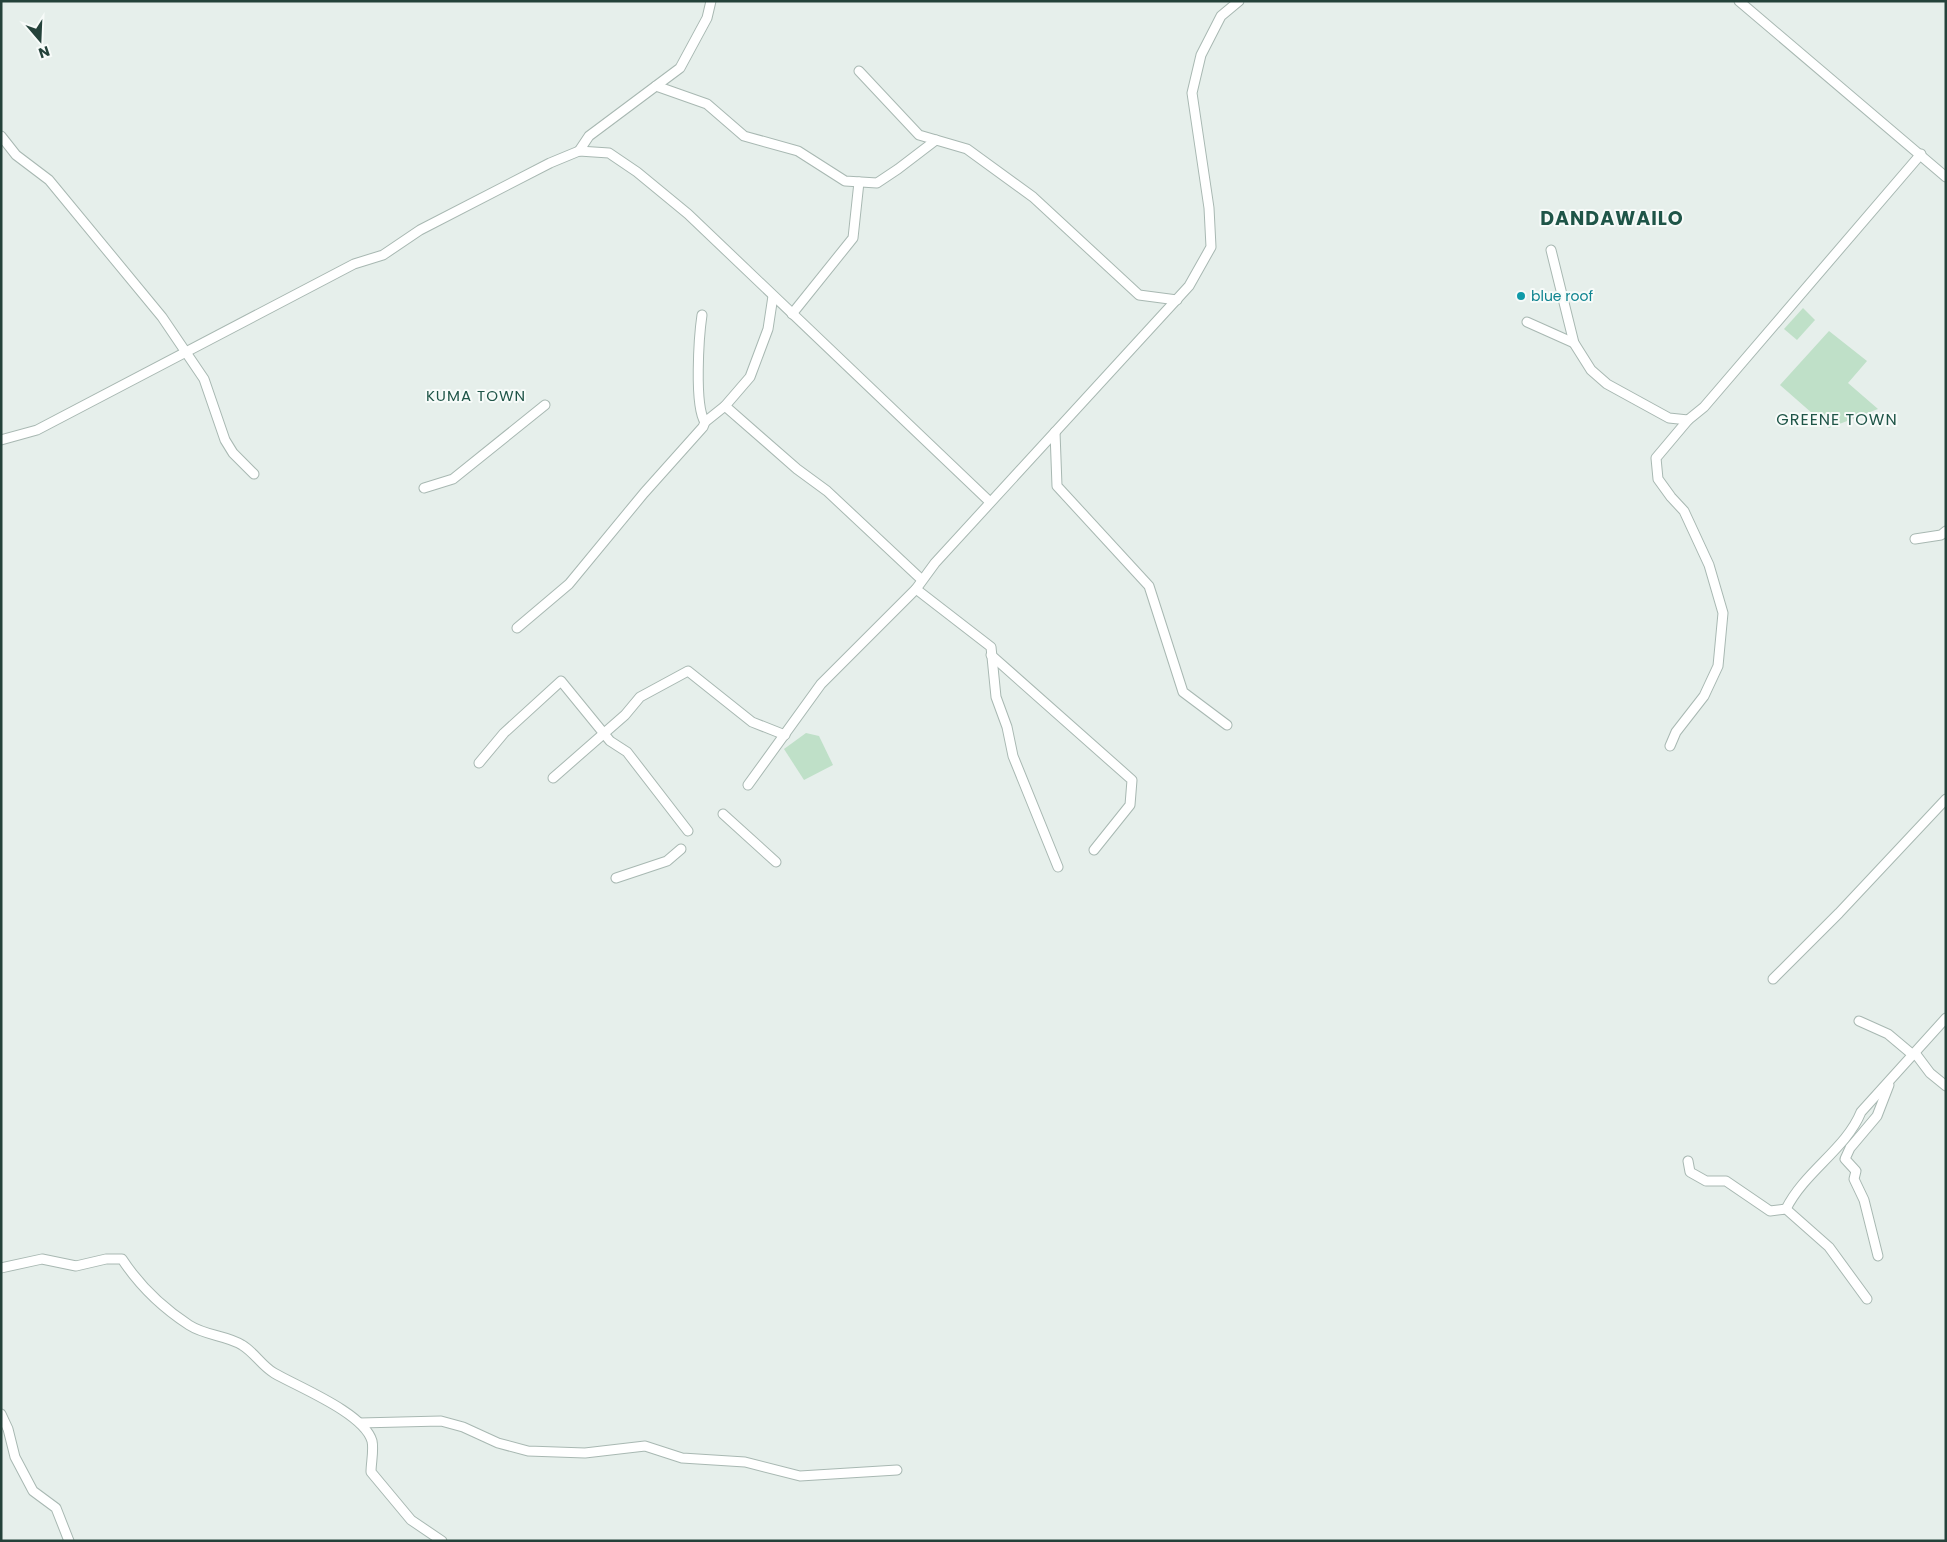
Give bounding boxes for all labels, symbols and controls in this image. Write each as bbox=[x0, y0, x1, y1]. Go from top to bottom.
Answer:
north arrow bbox=[15, 15, 65, 65]
text: N bbox=[36, 41, 52, 63]
district label: DANDAWAILO bbox=[1540, 205, 1684, 232]
place label: blue roof bbox=[1531, 286, 1593, 306]
marker: blue roof bbox=[1515, 290, 1527, 302]
district label: KUMA TOWN bbox=[426, 385, 526, 406]
district label: GREENE TOWN bbox=[1776, 408, 1898, 431]

